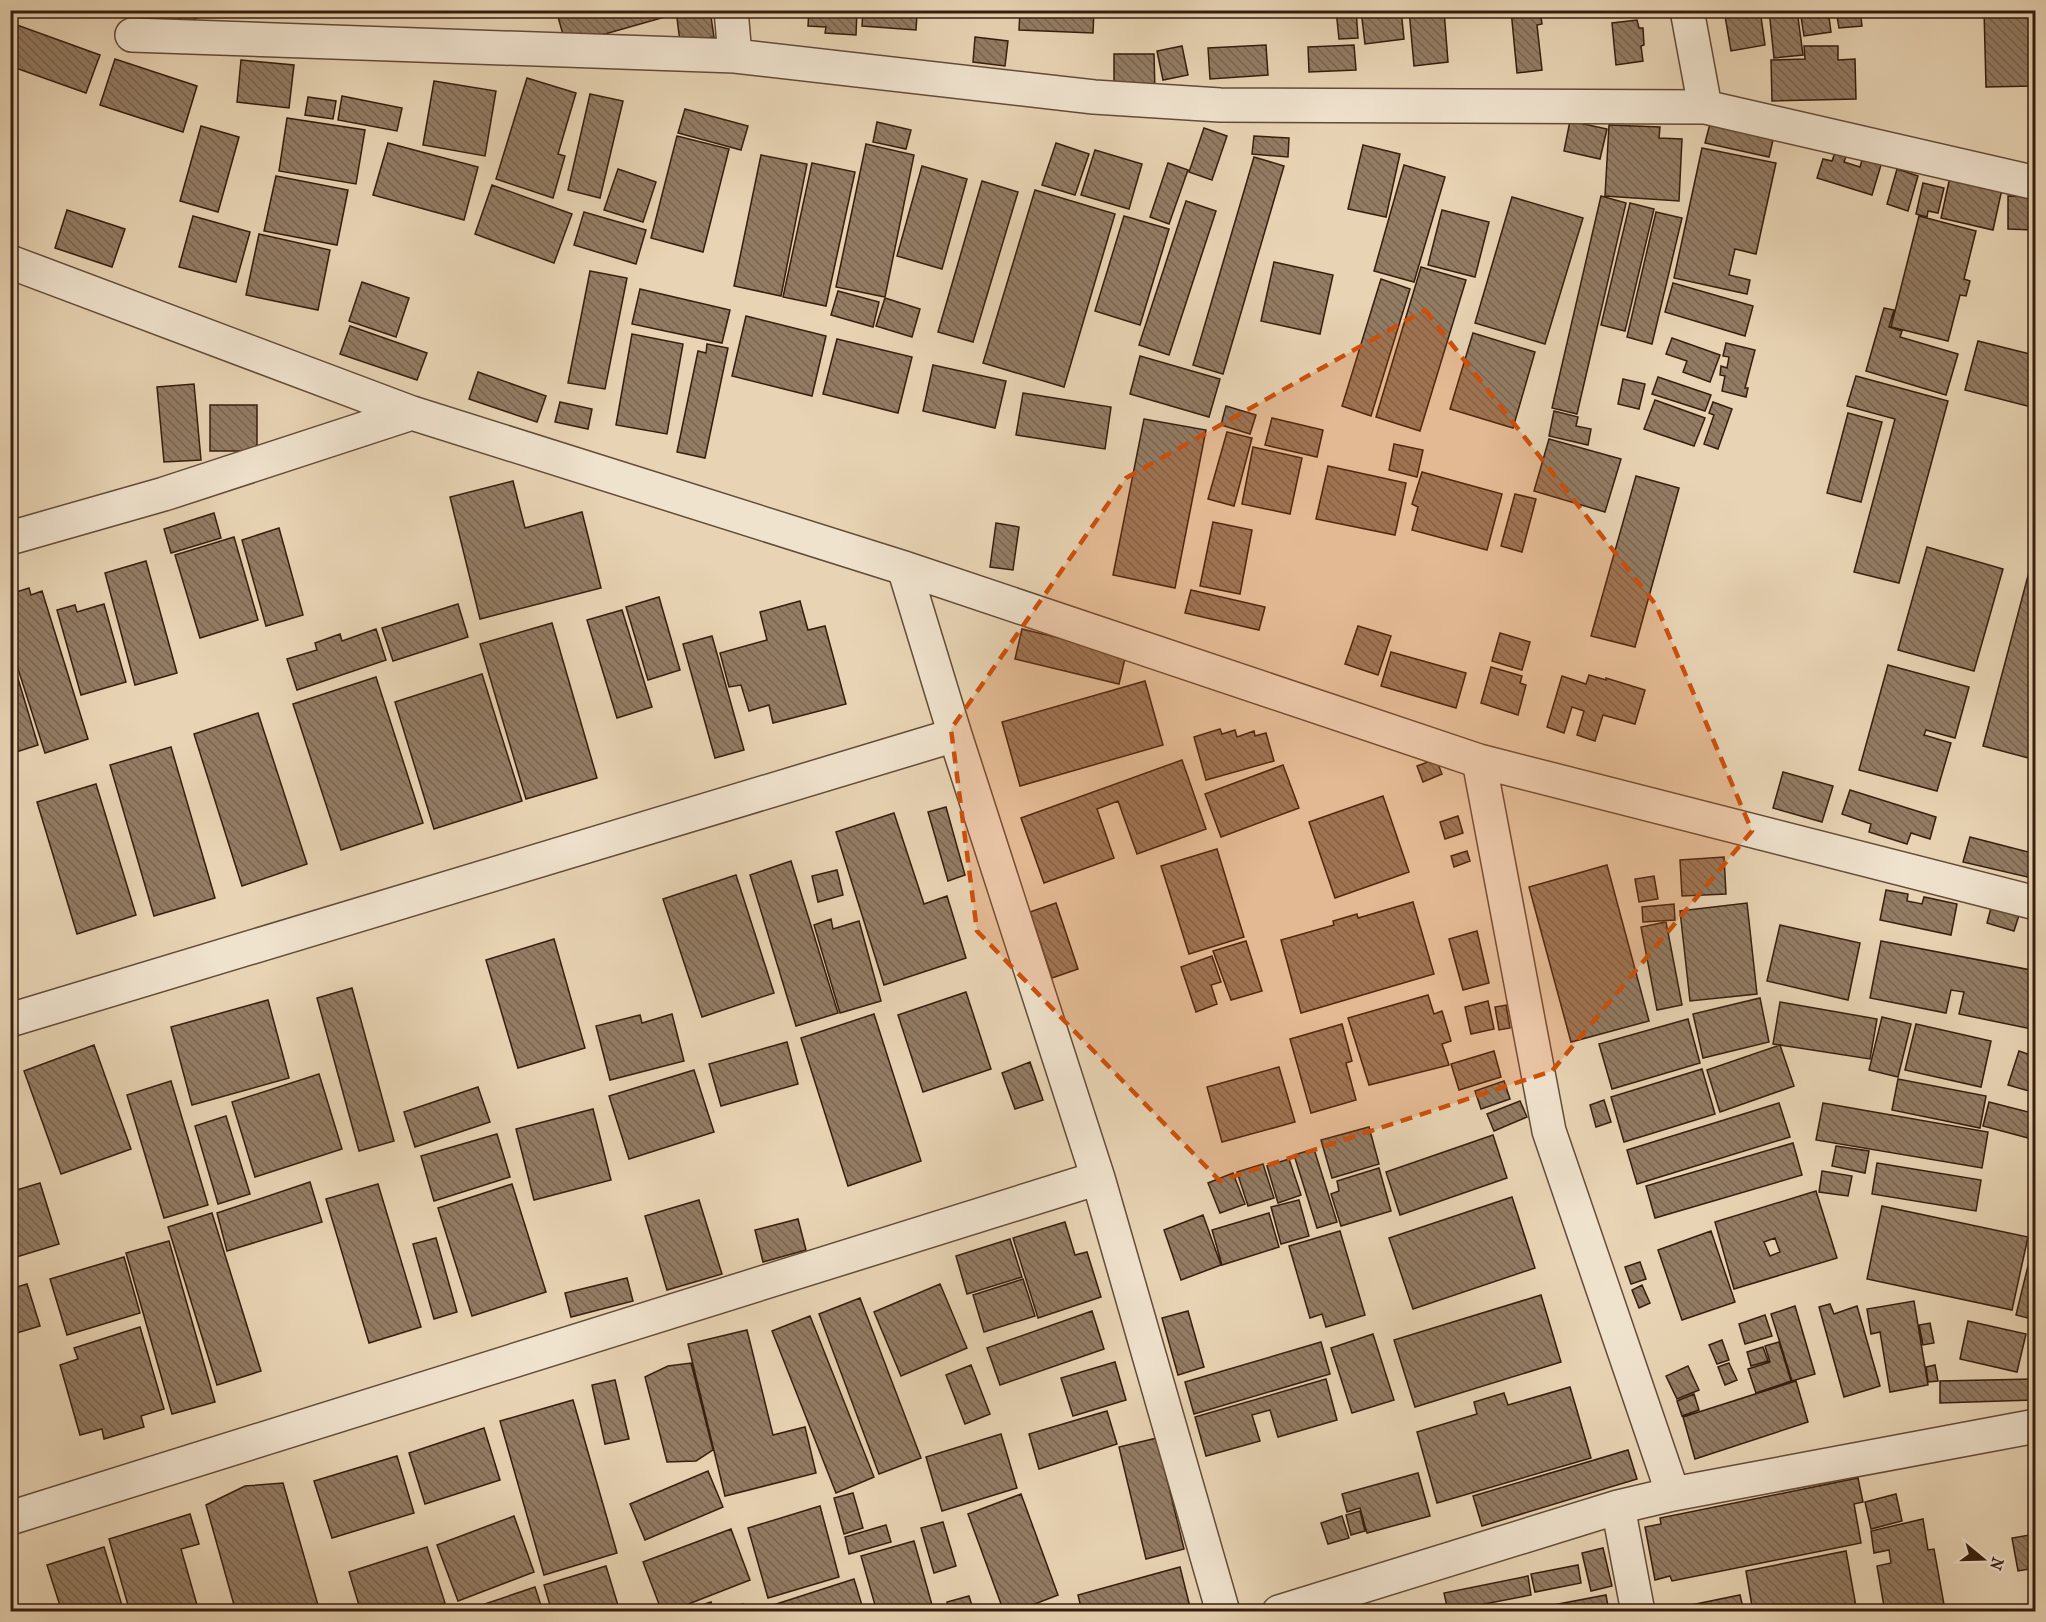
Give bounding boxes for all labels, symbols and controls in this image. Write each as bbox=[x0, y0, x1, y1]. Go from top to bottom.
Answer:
north arrow bbox=[1953, 1529, 2013, 1589]
text: N bbox=[1985, 1555, 2008, 1573]

